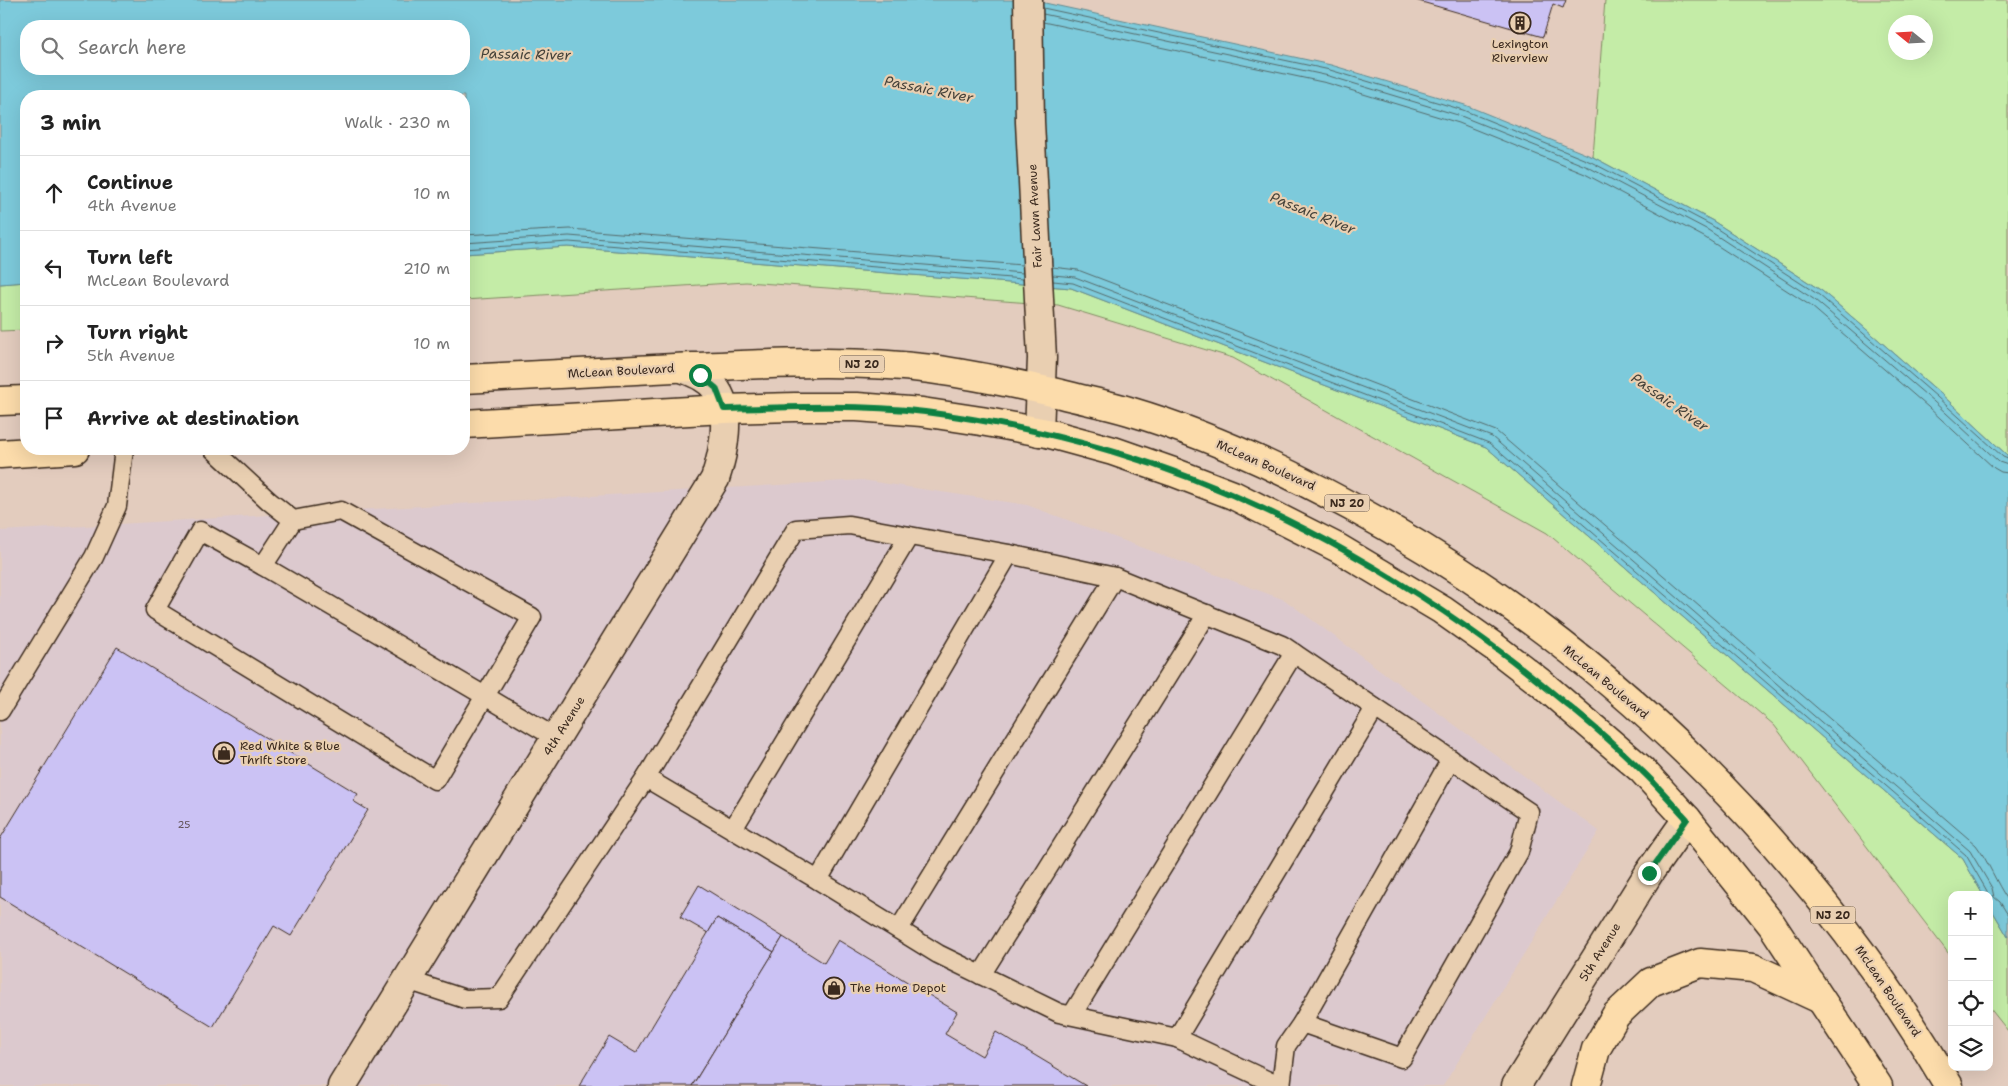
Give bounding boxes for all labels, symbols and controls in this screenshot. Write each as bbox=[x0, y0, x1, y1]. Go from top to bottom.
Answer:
building icon: Lexington Riverview bbox=[1508, 11, 1532, 35]
north arrow bbox=[1888, 15, 1933, 60]
search box bbox=[20, 20, 470, 75]
icon: search bbox=[38, 34, 66, 62]
text: Search here bbox=[78, 35, 187, 60]
place label: Lexington Riverview bbox=[1492, 36, 1549, 66]
water label: Passaic River bbox=[481, 44, 572, 64]
water label: Passaic River bbox=[883, 72, 975, 107]
text: 3 min bbox=[40, 109, 101, 137]
text: Walk · 230 m bbox=[344, 112, 450, 133]
street label: Fair Lawn Avenue bbox=[1024, 163, 1046, 268]
text: Continue bbox=[87, 170, 173, 195]
icon: ahead bbox=[40, 179, 68, 207]
text: 10 m bbox=[413, 183, 450, 204]
water label: Passaic River bbox=[1268, 188, 1358, 238]
text: 4th Avenue bbox=[87, 195, 177, 216]
text: Turn left bbox=[87, 245, 173, 270]
icon: left bbox=[40, 254, 68, 282]
text: 210 m bbox=[403, 258, 450, 279]
text: McLean Boulevard bbox=[87, 270, 229, 291]
text: Turn right bbox=[87, 320, 188, 345]
icon: right bbox=[40, 329, 68, 357]
text: 10 m bbox=[413, 333, 450, 354]
text: 5th Avenue bbox=[87, 345, 175, 366]
road number: NJ 20 bbox=[840, 356, 884, 372]
street label: McLean Boulevard bbox=[567, 360, 675, 382]
route start bbox=[689, 364, 712, 387]
water label: Passaic River bbox=[1628, 369, 1712, 435]
icon: arrive bbox=[40, 404, 68, 432]
text: Arrive at destination bbox=[87, 406, 299, 431]
street label: McLean Boulevard bbox=[1214, 436, 1318, 494]
road number: NJ 20 bbox=[1324, 494, 1370, 512]
street label: McLean Boulevard bbox=[1560, 642, 1652, 723]
street label: 4th Avenue bbox=[539, 693, 589, 759]
place label: Red White & Blue Thrift Store bbox=[240, 738, 340, 768]
shop icon: Red White & Blue Thrift Store bbox=[212, 741, 236, 765]
house number: 25 bbox=[178, 818, 190, 831]
route end bbox=[1638, 862, 1661, 885]
map controls bbox=[1948, 891, 1993, 1071]
button: + bbox=[1948, 891, 1993, 936]
road number: NJ 20 bbox=[1810, 906, 1856, 924]
street label: 5th Avenue bbox=[1576, 919, 1624, 984]
button: − bbox=[1948, 936, 1993, 981]
street label: McLean Boulevard bbox=[1852, 942, 1925, 1040]
shop icon: The Home Depot bbox=[822, 976, 846, 1000]
place label: The Home Depot bbox=[850, 980, 946, 996]
button: locate bbox=[1948, 981, 1993, 1026]
button: layers bbox=[1948, 1026, 1993, 1071]

